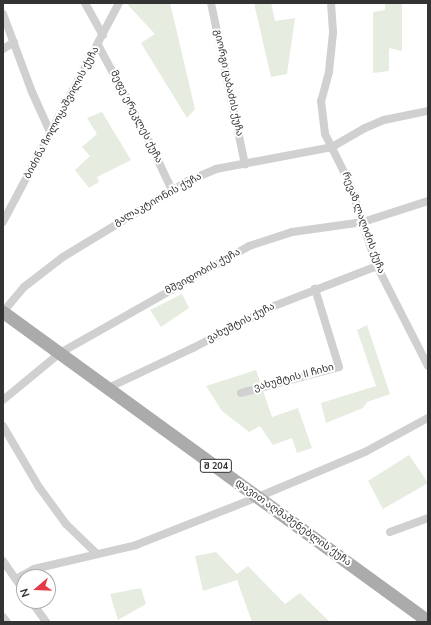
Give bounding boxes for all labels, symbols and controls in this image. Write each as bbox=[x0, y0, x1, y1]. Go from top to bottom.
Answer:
street label: გიორგი ცაბაძის ქუჩა bbox=[211, 29, 245, 137]
street label: ბიძინა ჩოლოყაშვილის ქუჩა bbox=[22, 45, 102, 181]
street label: მეფე ერეკლეს ქუჩა bbox=[107, 69, 165, 165]
street label: რევაზ ლაღიძის ქუჩა bbox=[339, 170, 387, 276]
street label: გალაკტიონის ქუჩა bbox=[112, 171, 204, 229]
street label: მშვიდობის ქუჩა bbox=[163, 246, 243, 298]
street label: ვახუშტის ქუჩა bbox=[205, 301, 277, 345]
street label: ვახუშტის II ჩიხი bbox=[253, 362, 335, 394]
road number: შ 204 bbox=[199, 459, 233, 473]
street label: დავით აღმაშენებლის ქუჩა bbox=[233, 477, 353, 569]
north arrow bbox=[16, 569, 56, 609]
text: N bbox=[17, 586, 34, 599]

